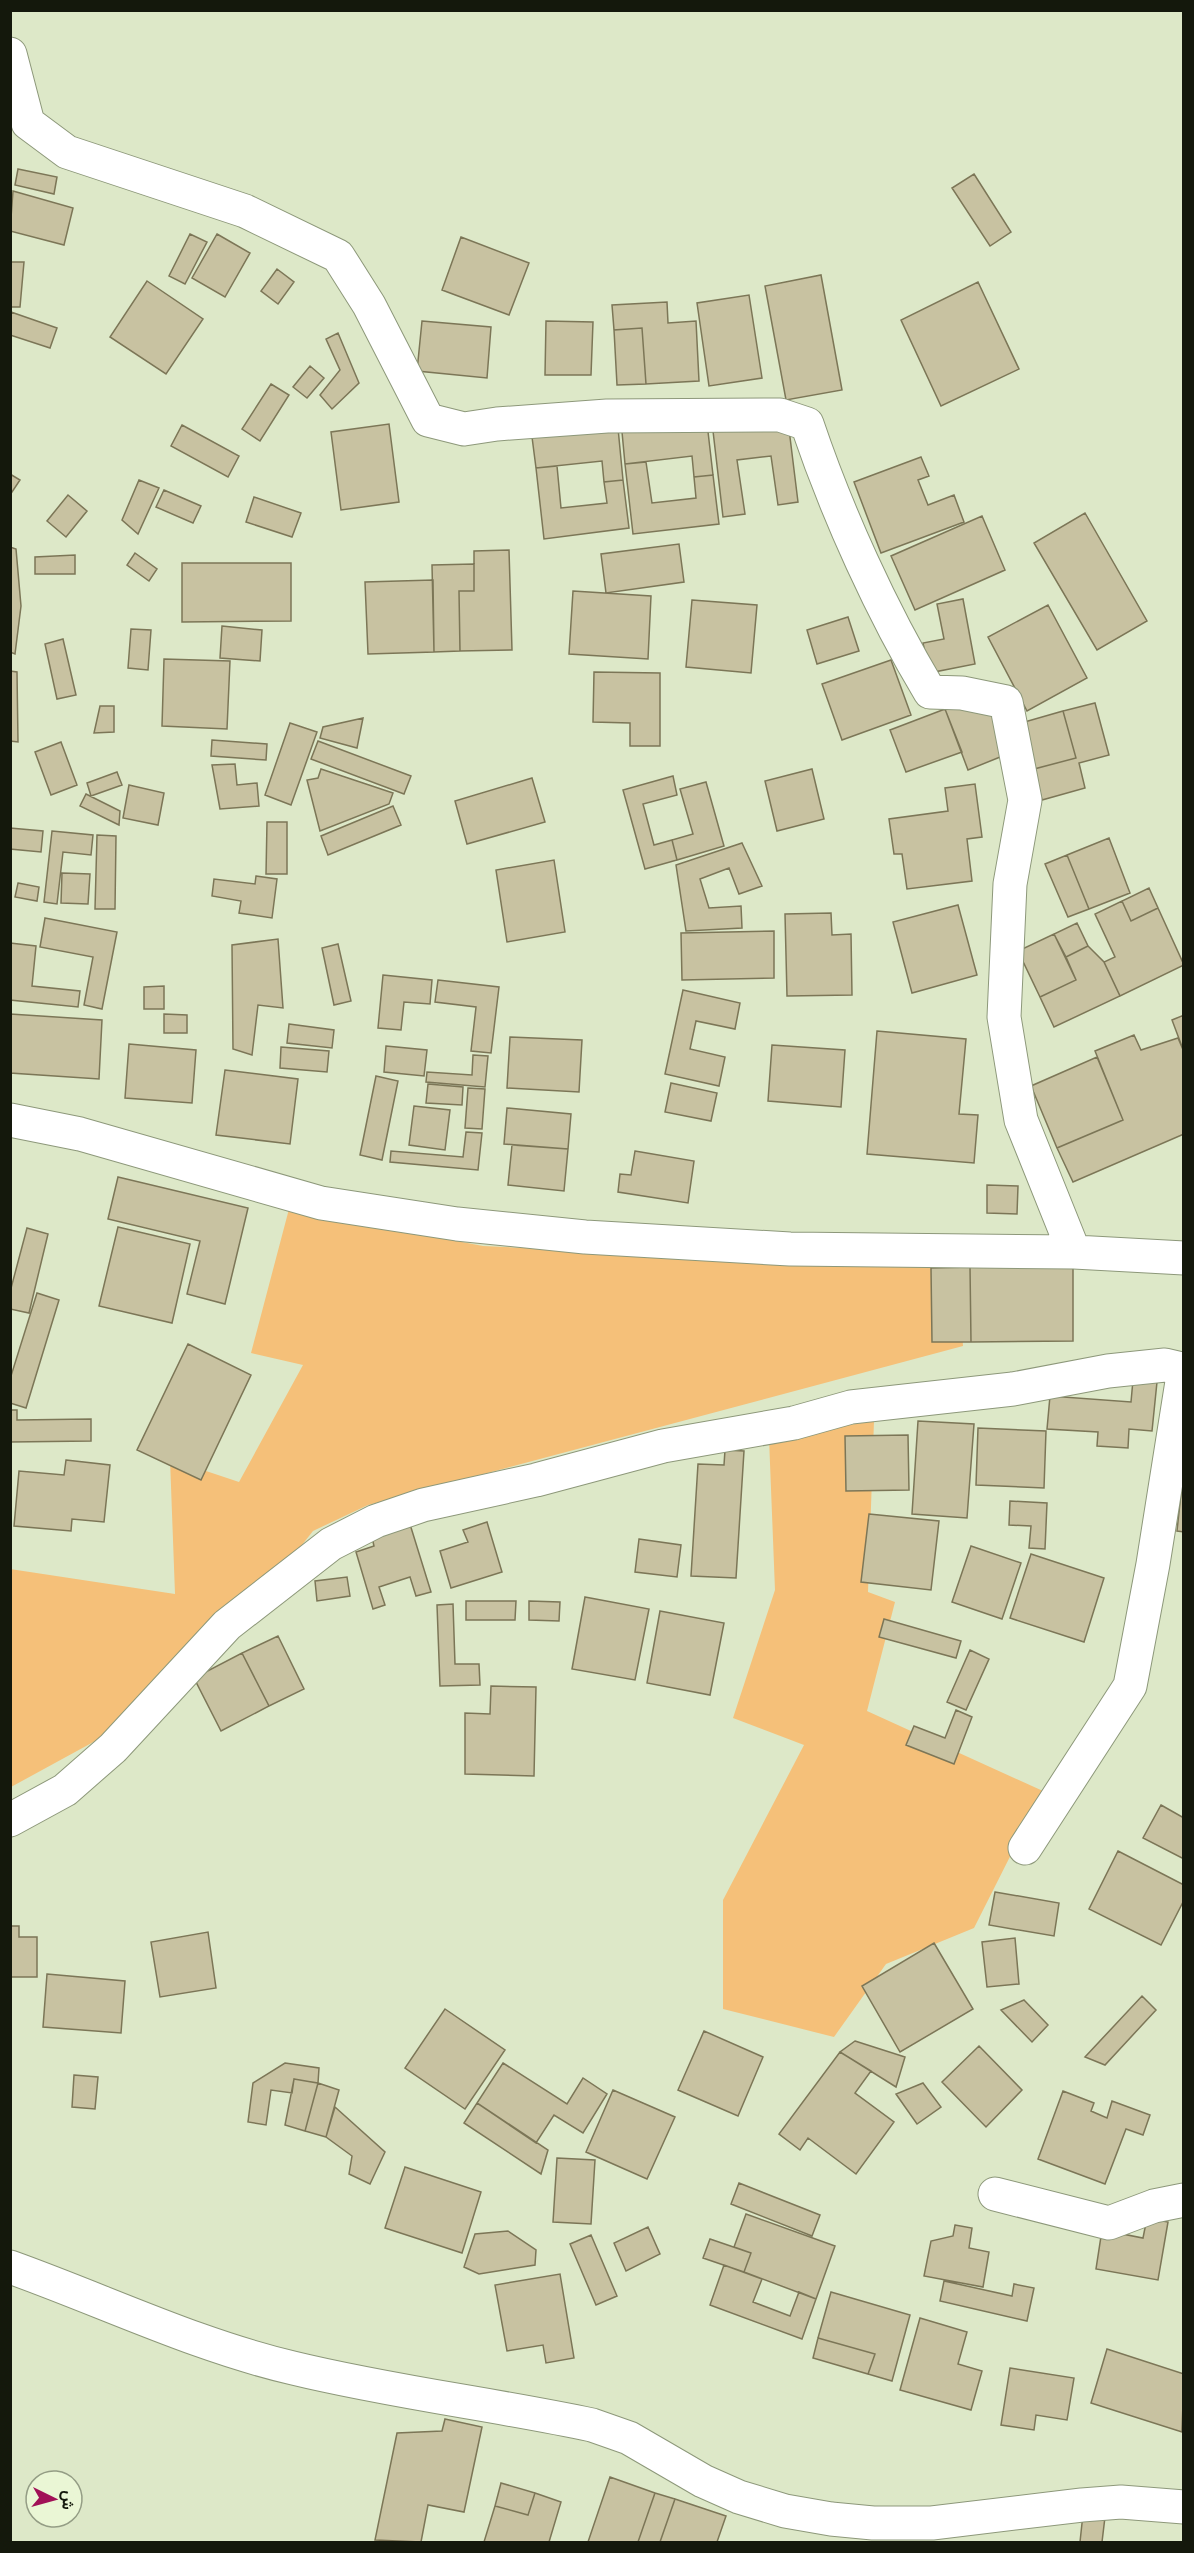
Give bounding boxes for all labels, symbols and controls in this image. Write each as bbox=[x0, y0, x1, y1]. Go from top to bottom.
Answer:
north arrow bbox=[24, 2469, 84, 2529]
text: ش bbox=[57, 2490, 81, 2511]

